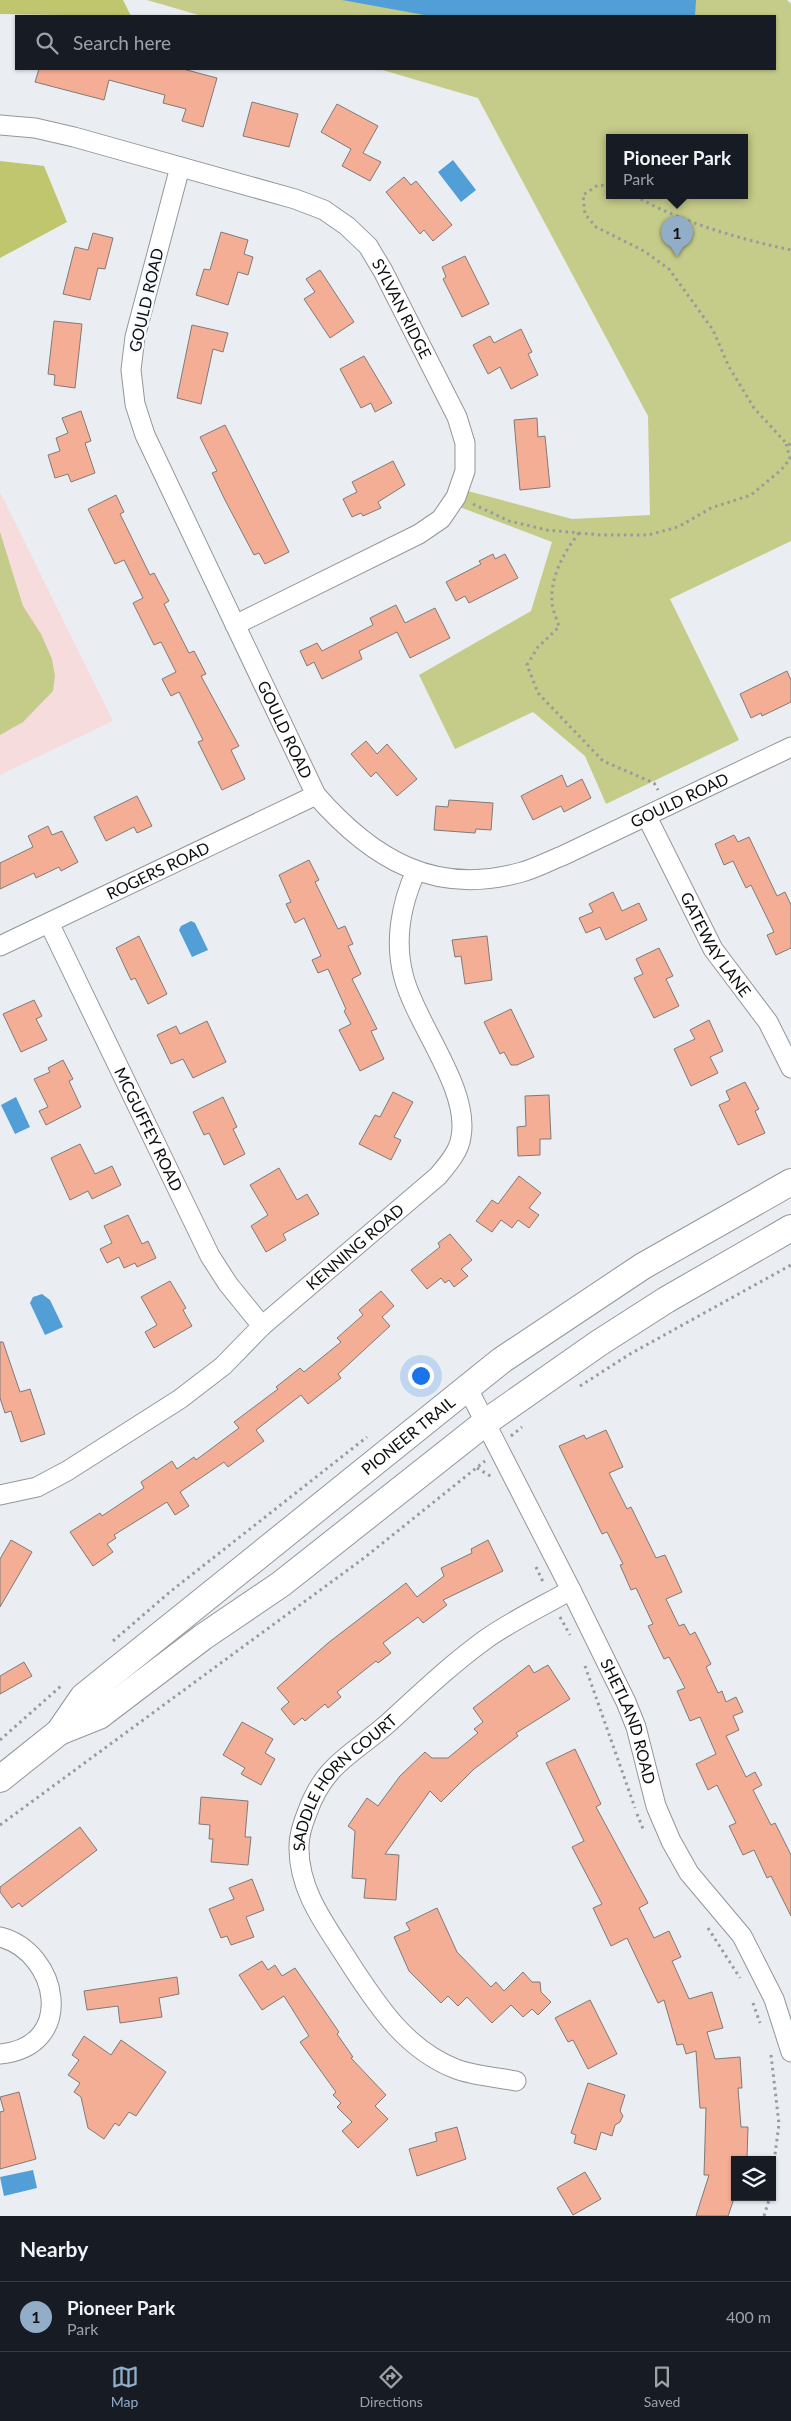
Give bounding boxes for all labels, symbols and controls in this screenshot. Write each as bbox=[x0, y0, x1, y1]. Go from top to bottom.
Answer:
search box bbox=[15, 15, 776, 70]
icon: search bbox=[33, 29, 61, 57]
text: Search here bbox=[73, 31, 171, 54]
popup bbox=[606, 134, 748, 199]
text: Pioneer Park bbox=[623, 146, 731, 169]
text: Park bbox=[623, 169, 654, 188]
pin: 1 bbox=[661, 216, 693, 257]
street label: GOULD ROAD bbox=[124, 246, 167, 354]
street label: SYLVAN RIDGE bbox=[369, 255, 436, 362]
street label: GOULD ROAD bbox=[254, 677, 317, 781]
street label: GOULD ROAD bbox=[627, 768, 731, 831]
street label: ROGERS ROAD bbox=[103, 837, 212, 903]
street label: GATEWAY LANE bbox=[677, 889, 755, 1000]
street label: MCGUFFEY ROAD bbox=[111, 1064, 187, 1194]
street label: KENNING ROAD bbox=[302, 1200, 407, 1293]
your location bbox=[408, 1363, 434, 1389]
street label: PIONEER TRAIL bbox=[357, 1392, 458, 1478]
street label: SHETLAND ROAD bbox=[597, 1655, 660, 1786]
street label: SADDLE HORN COURT bbox=[289, 1710, 401, 1851]
map controls bbox=[731, 2156, 776, 2201]
button: layers bbox=[731, 2156, 776, 2201]
text: Nearby bbox=[20, 2236, 88, 2261]
text: Pioneer Park bbox=[67, 2296, 175, 2319]
text: 1 bbox=[31, 2307, 41, 2326]
text: 400 m bbox=[726, 2307, 771, 2326]
text: Park bbox=[67, 2319, 98, 2338]
tab: Map bbox=[111, 2363, 139, 2410]
tab: Directions bbox=[360, 2363, 423, 2410]
tab: Saved bbox=[644, 2363, 680, 2410]

